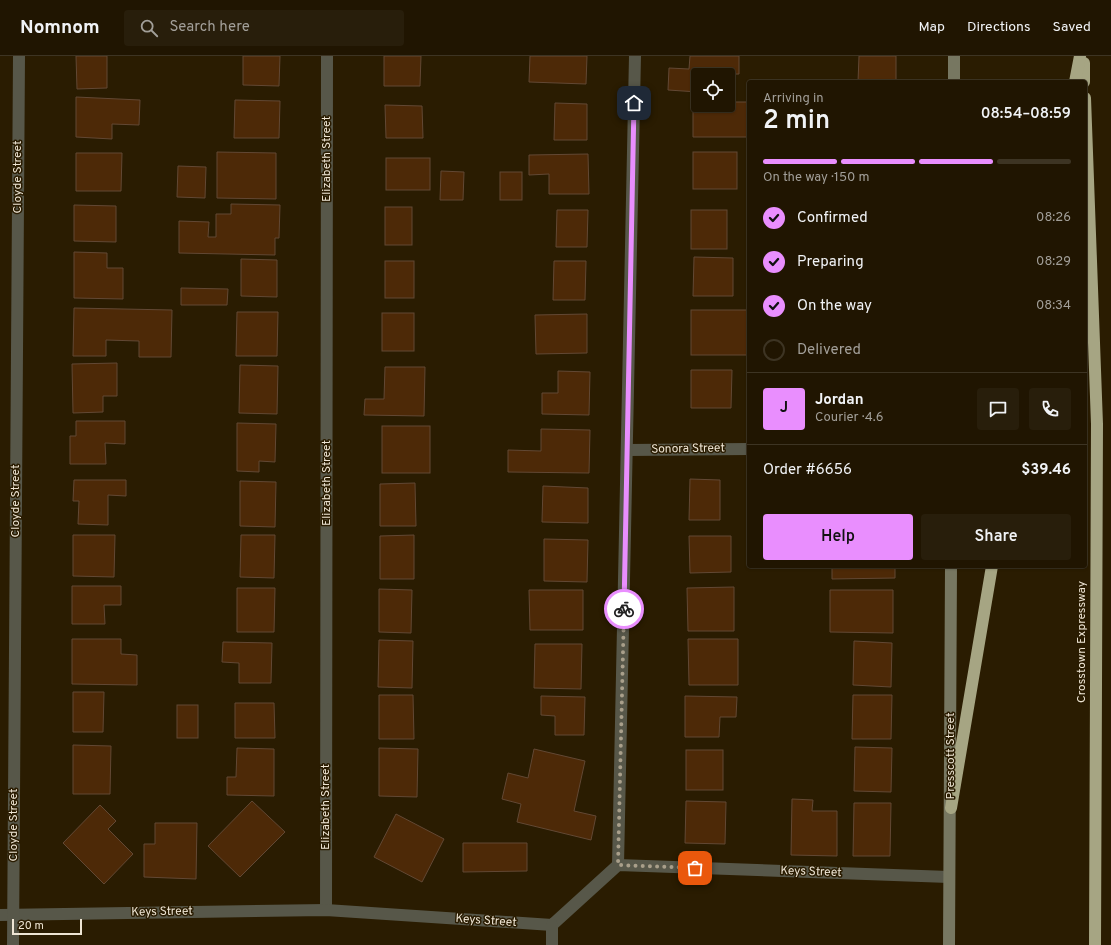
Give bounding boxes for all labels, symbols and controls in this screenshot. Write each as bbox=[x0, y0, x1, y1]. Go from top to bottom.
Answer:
search box bbox=[124, 10, 404, 46]
text: Nomnom bbox=[20, 16, 100, 40]
icon: search bbox=[138, 17, 160, 39]
text: Search here bbox=[170, 18, 250, 37]
text: Map bbox=[919, 19, 945, 36]
text: Directions bbox=[967, 19, 1031, 36]
text: Saved bbox=[1053, 19, 1091, 36]
map controls bbox=[691, 68, 735, 112]
button: locate bbox=[691, 68, 735, 112]
pin bbox=[617, 86, 651, 120]
text: Arriving in bbox=[763, 91, 824, 107]
icon: home bbox=[623, 92, 645, 114]
text: 2 min bbox=[763, 105, 830, 138]
text: 08:54–08:59 bbox=[981, 105, 1071, 124]
street label: Elizabeth Street bbox=[319, 116, 335, 202]
street label: Cloyde Street bbox=[10, 141, 26, 213]
text: On the way · 150 m bbox=[763, 170, 869, 186]
icon: check bbox=[763, 207, 785, 229]
text: Confirmed bbox=[797, 209, 868, 228]
text: 08:26 bbox=[1036, 210, 1071, 226]
icon: check bbox=[763, 251, 785, 273]
text: Preparing bbox=[797, 253, 864, 272]
text: 08:29 bbox=[1036, 254, 1071, 270]
icon: check bbox=[763, 295, 785, 317]
text: On the way bbox=[797, 297, 872, 316]
text: 08:34 bbox=[1036, 298, 1071, 314]
text: Delivered bbox=[797, 341, 861, 360]
button: chat bbox=[977, 388, 1019, 430]
button: phone bbox=[1029, 388, 1071, 430]
text: Jordan bbox=[815, 391, 864, 410]
text: J bbox=[780, 399, 788, 418]
text: Courier · 4.6 bbox=[815, 410, 883, 426]
street label: Elizabeth Street bbox=[319, 440, 335, 526]
street label: Sonora Street bbox=[651, 440, 725, 458]
text: Order #6656 bbox=[763, 461, 852, 480]
text: $39.46 bbox=[1021, 461, 1071, 480]
street label: Cloyde Street bbox=[8, 465, 24, 537]
button: Help bbox=[763, 514, 913, 560]
button: Share bbox=[921, 514, 1071, 560]
street label: Crosstown Expressway bbox=[1074, 581, 1090, 703]
courier bbox=[604, 589, 644, 629]
icon: bike bbox=[613, 598, 635, 620]
street label: Presscott Street bbox=[943, 713, 959, 799]
street label: Elizabeth Street bbox=[318, 764, 334, 850]
street label: Cloyde Street bbox=[6, 789, 22, 861]
pin bbox=[678, 851, 712, 885]
icon: bag bbox=[684, 857, 706, 879]
street label: Keys Street bbox=[780, 863, 842, 881]
street label: Keys Street bbox=[131, 903, 193, 921]
street label: Keys Street bbox=[455, 911, 517, 931]
scale bar bbox=[12, 917, 82, 936]
text: 20 m bbox=[18, 919, 44, 933]

